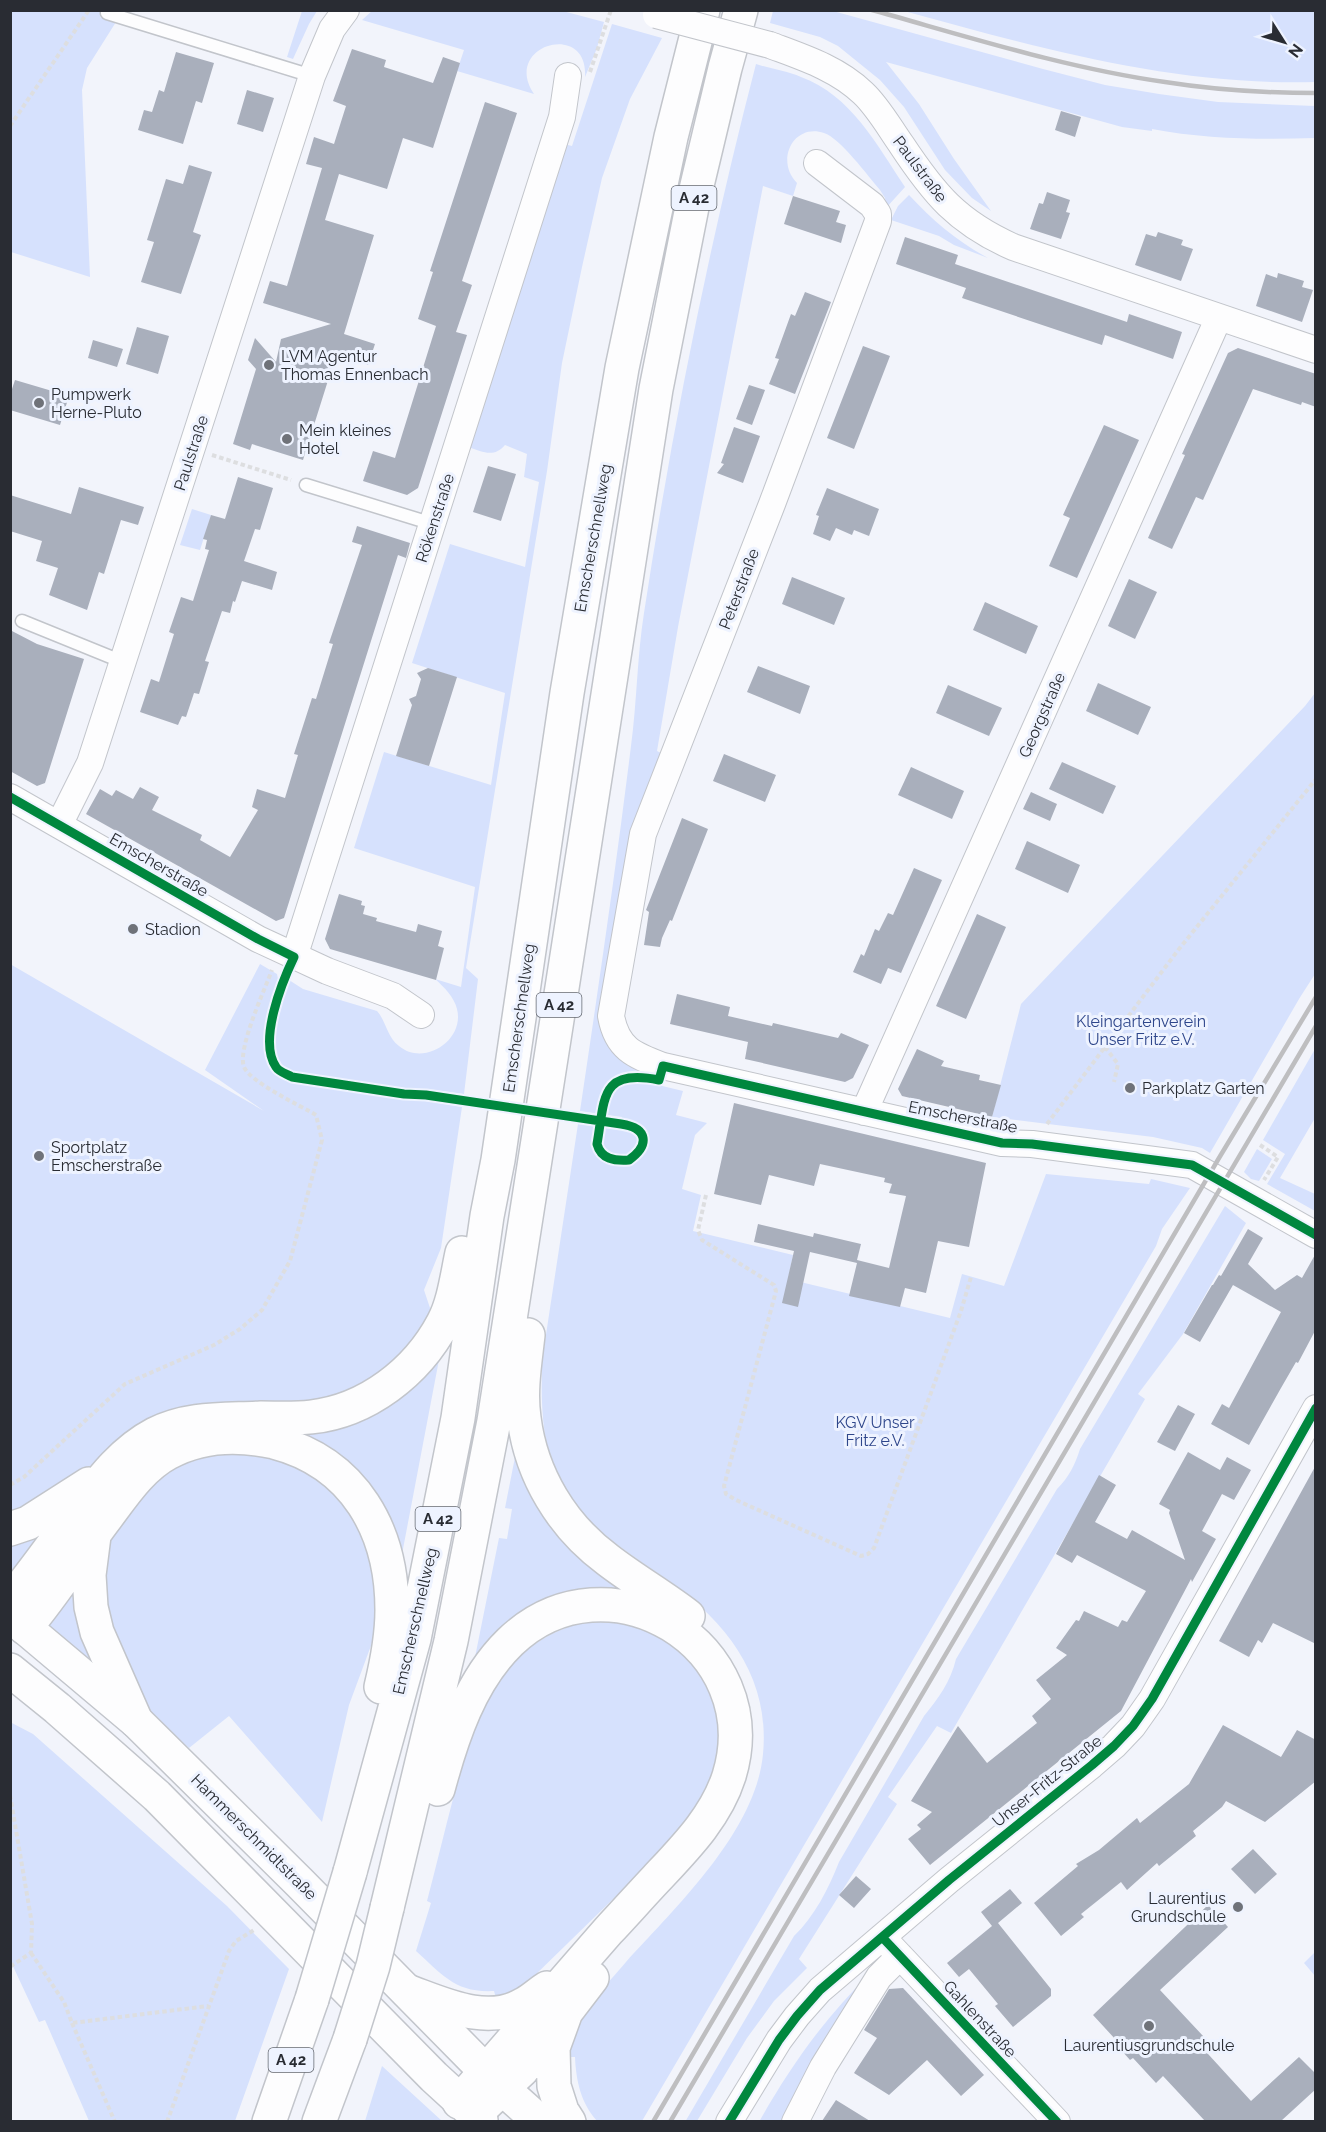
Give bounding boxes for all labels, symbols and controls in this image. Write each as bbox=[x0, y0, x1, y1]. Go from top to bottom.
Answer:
north arrow bbox=[1254, 12, 1314, 72]
text: N bbox=[1284, 40, 1307, 61]
street label: Paulstraße bbox=[889, 132, 951, 206]
road number: A 42 bbox=[672, 186, 716, 210]
place label: LVM Agentur Thomas Ennenbach bbox=[281, 347, 429, 384]
marker: LVM Agentur Thomas Ennenbach bbox=[262, 358, 276, 372]
place label: Pumpwerk Herne-Pluto bbox=[51, 385, 142, 422]
marker: Pumpwerk Herne-Pluto bbox=[32, 396, 46, 410]
street label: Paulstraße bbox=[170, 413, 212, 493]
place label: Mein kleines Hotel bbox=[299, 421, 392, 458]
marker: Mein kleines Hotel bbox=[280, 432, 294, 446]
street label: Emscherschnellweg bbox=[571, 462, 615, 614]
street label: Rökenstraße bbox=[412, 471, 458, 565]
street label: Peterstraße bbox=[715, 546, 763, 632]
street label: Georgstraße bbox=[1015, 669, 1069, 761]
street label: Emscherstraße bbox=[106, 829, 212, 901]
place label: Stadion bbox=[145, 920, 201, 939]
marker: Stadion bbox=[126, 922, 140, 936]
street label: Emscherschnellweg bbox=[499, 942, 539, 1094]
road number: A 42 bbox=[536, 993, 582, 1017]
park label: Kleingartenverein Unser Fritz e.V. bbox=[1076, 1012, 1206, 1049]
place label: Parkplatz Garten bbox=[1142, 1079, 1265, 1098]
marker: Parkplatz Garten bbox=[1123, 1081, 1137, 1095]
street label: Emscherstraße bbox=[907, 1097, 1019, 1137]
place label: Sportplatz Emscherstraße bbox=[51, 1138, 162, 1175]
marker: Sportplatz Emscherstraße bbox=[32, 1149, 46, 1163]
park label: KGV Unser Fritz e.V. bbox=[835, 1413, 915, 1450]
road number: A 42 bbox=[416, 1507, 460, 1531]
street label: Emscherschnellweg bbox=[389, 1546, 441, 1696]
street label: Unser-Fritz-Straße bbox=[988, 1731, 1106, 1831]
street label: Hammerschmidtstraße bbox=[187, 1770, 321, 1904]
place label: Laurentius Grundschule bbox=[1131, 1889, 1226, 1926]
marker: Laurentius Grundschule bbox=[1231, 1900, 1245, 1914]
street label: Gahlenstraße bbox=[940, 1977, 1020, 2061]
marker: Laurentiusgrundschule bbox=[1142, 2019, 1156, 2033]
place label: Laurentiusgrundschule bbox=[1063, 2036, 1235, 2055]
road number: A 42 bbox=[268, 2048, 314, 2072]

